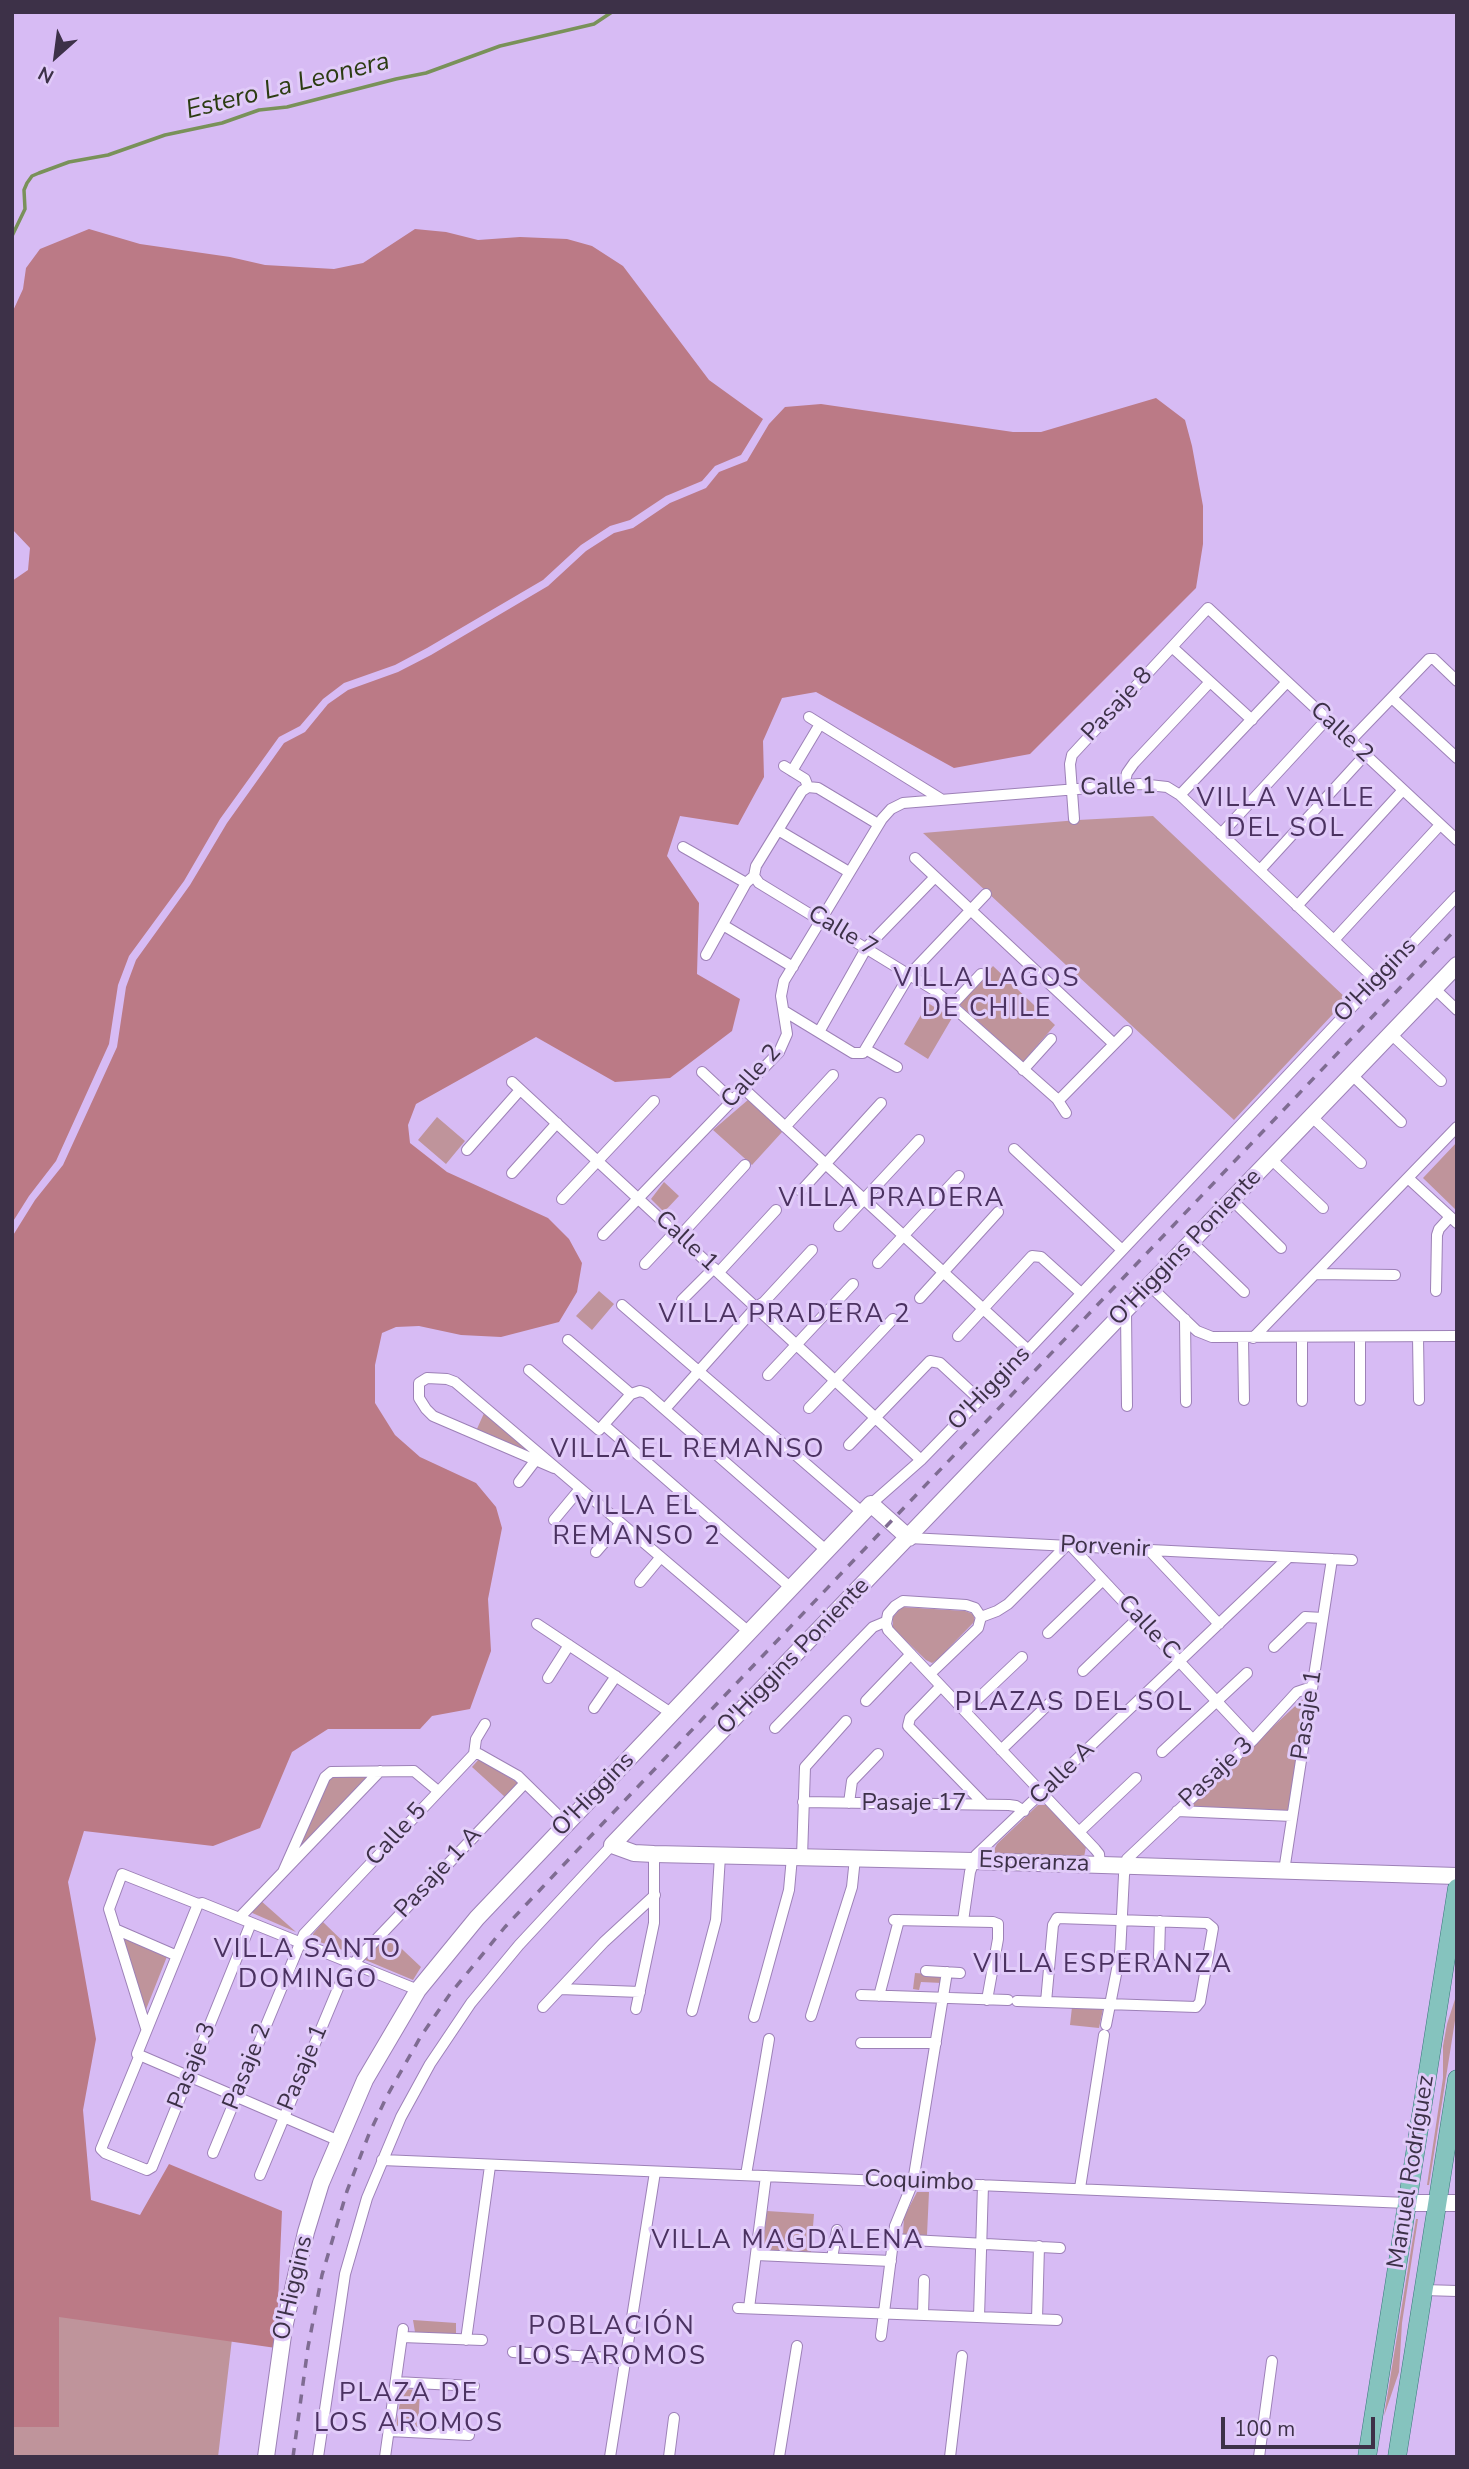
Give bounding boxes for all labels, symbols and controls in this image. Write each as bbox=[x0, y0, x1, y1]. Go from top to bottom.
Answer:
north arrow bbox=[21, 21, 91, 91]
water label: Estero La Leonera bbox=[183, 47, 393, 127]
text: N bbox=[34, 60, 59, 89]
street label: Pasaje 8 bbox=[1077, 662, 1159, 748]
street label: Calle 2 bbox=[1303, 697, 1379, 769]
street label: Calle 1 bbox=[1080, 773, 1156, 803]
district label: VILLA VALLE DEL SOL bbox=[1198, 784, 1374, 846]
street label: Calle 7 bbox=[802, 900, 882, 964]
street label: O'Higgins bbox=[1329, 933, 1423, 1029]
district label: VILLA LAGOS DE CHILE bbox=[895, 964, 1079, 1026]
street label: Calle 2 bbox=[716, 1039, 788, 1115]
street label: O'Higgins Poniente bbox=[1104, 1163, 1268, 1333]
district label: VILLA PRADERA bbox=[780, 1184, 1004, 1216]
street label: Calle 1 bbox=[648, 1206, 724, 1278]
district label: VILLA PRADERA 2 bbox=[660, 1300, 910, 1332]
street label: O'Higgins bbox=[943, 1341, 1037, 1437]
district label: VILLA EL REMANSO bbox=[553, 1435, 823, 1467]
district label: VILLA EL REMANSO 2 bbox=[554, 1492, 720, 1554]
street label: Porvenir bbox=[1059, 1531, 1151, 1565]
street label: O'Higgins Poniente bbox=[712, 1572, 876, 1742]
street label: Calle C bbox=[1111, 1590, 1185, 1666]
street label: Pasaje 1 bbox=[1287, 1668, 1329, 1762]
district label: PLAZAS DEL SOL bbox=[956, 1688, 1192, 1720]
street label: Pasaje 3 bbox=[1174, 1732, 1260, 1814]
street label: Calle A bbox=[1025, 1736, 1101, 1812]
street label: O'Higgins bbox=[547, 1747, 641, 1843]
street label: Pasaje 17 bbox=[862, 1790, 966, 1818]
street label: Calle 5 bbox=[361, 1797, 433, 1873]
street label: Pasaje 1 A bbox=[390, 1821, 488, 1925]
street label: Esperanza bbox=[978, 1847, 1090, 1879]
district label: VILLA SANTO DOMINGO bbox=[215, 1935, 401, 1996]
district label: VILLA ESPERANZA bbox=[975, 1950, 1231, 1982]
street label: Pasaje 3 bbox=[163, 2019, 223, 2113]
street label: Pasaje 2 bbox=[218, 2020, 278, 2114]
street label: Pasaje 1 bbox=[273, 2021, 335, 2115]
street label: Manuel Rodríguez bbox=[1383, 2073, 1441, 2271]
street label: Coquimbo bbox=[864, 2166, 974, 2198]
district label: VILLA MAGDALENA bbox=[653, 2226, 923, 2258]
street label: O'Higgins bbox=[268, 2233, 320, 2343]
district label: POBLACIÓN LOS AROMOS bbox=[518, 2312, 706, 2374]
district label: PLAZA DE LOS AROMOS bbox=[315, 2379, 503, 2440]
scale bar bbox=[1224, 2402, 1378, 2446]
text: 100 m bbox=[1234, 2415, 1295, 2443]

